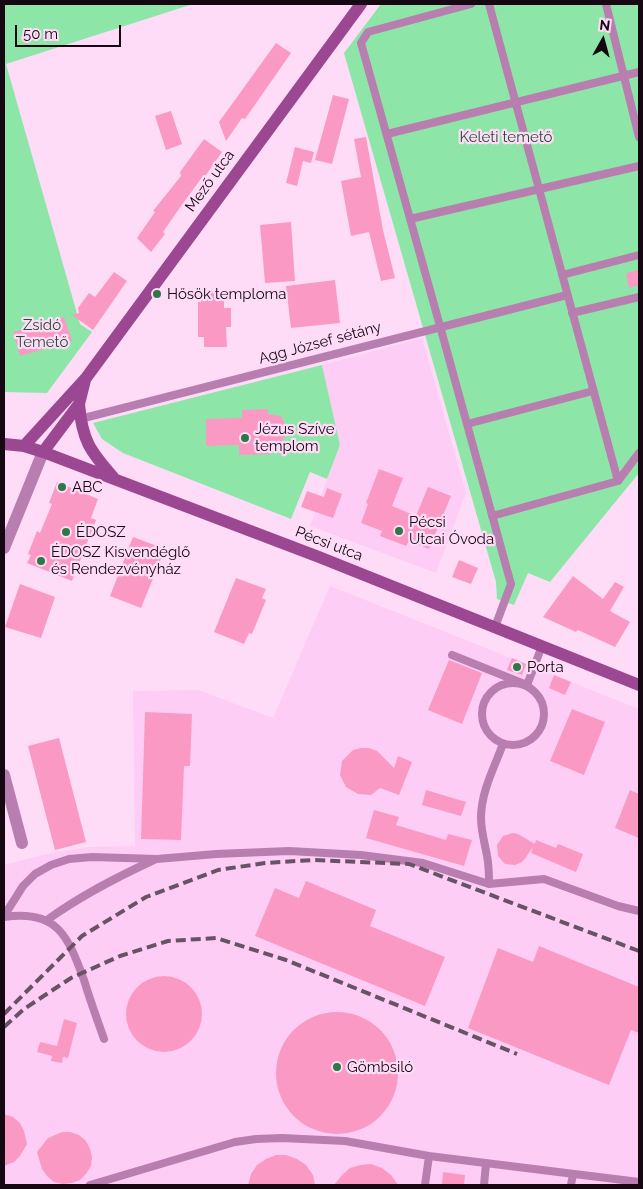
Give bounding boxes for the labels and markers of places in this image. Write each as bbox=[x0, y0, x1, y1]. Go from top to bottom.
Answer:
place label: Hősök temploma bbox=[167, 285, 287, 303]
marker: Hősök temploma bbox=[151, 288, 163, 300]
place label: Jézus Szíve templom bbox=[255, 420, 334, 455]
marker: Jézus Szíve templom bbox=[239, 432, 251, 444]
place label: ABC bbox=[72, 478, 102, 496]
marker: ABC bbox=[56, 481, 68, 493]
place label: Pécsi Utcai Óvoda bbox=[409, 513, 494, 548]
place label: ÉDOSZ bbox=[76, 523, 126, 541]
marker: Pécsi Utcai Óvoda bbox=[393, 525, 405, 537]
marker: ÉDOSZ bbox=[60, 526, 72, 538]
place label: ÉDOSZ Kisvendéglő és Rendezvényház bbox=[51, 543, 190, 578]
marker: ÉDOSZ Kisvendéglő és Rendezvényház bbox=[35, 555, 47, 567]
place label: Porta bbox=[527, 658, 564, 676]
marker: Porta bbox=[511, 661, 523, 673]
place label: Gömbsiló bbox=[347, 1058, 413, 1076]
marker: Gömbsiló bbox=[331, 1061, 343, 1073]

